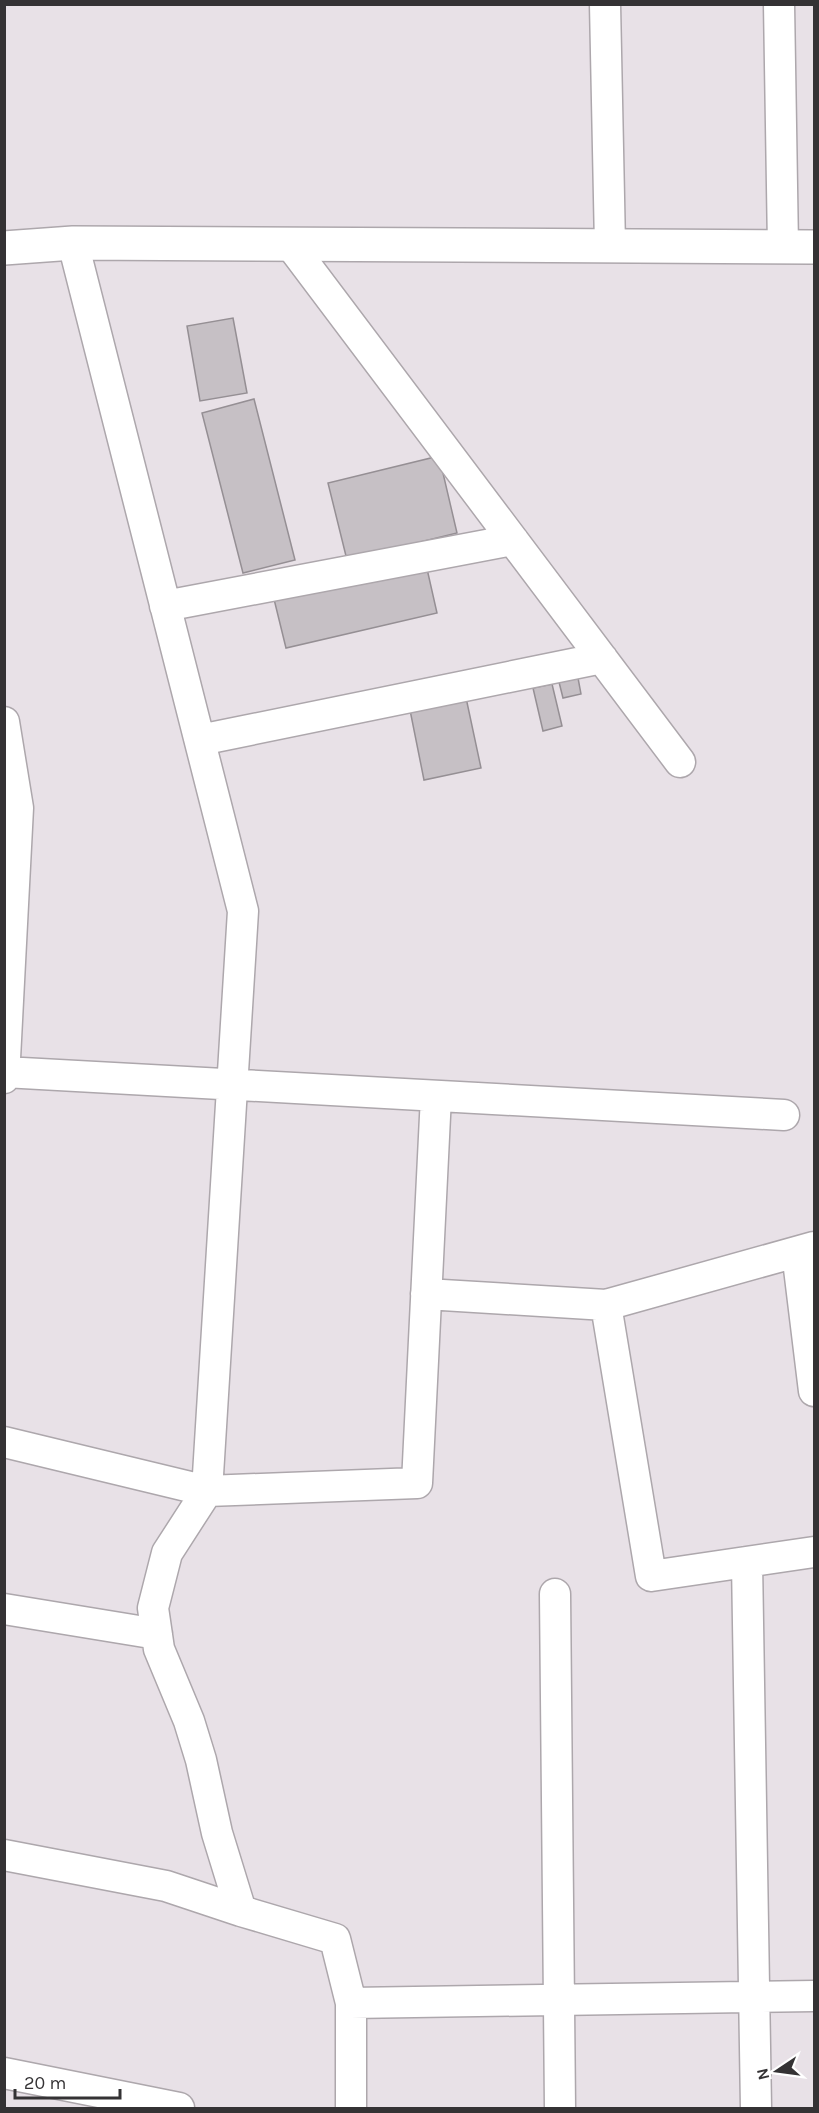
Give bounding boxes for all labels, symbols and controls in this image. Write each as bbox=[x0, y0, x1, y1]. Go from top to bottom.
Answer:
north arrow bbox=[747, 2041, 807, 2101]
scale bar bbox=[15, 2062, 120, 2100]
text: N bbox=[752, 2067, 773, 2082]
text: 20 m bbox=[24, 2072, 66, 2094]

